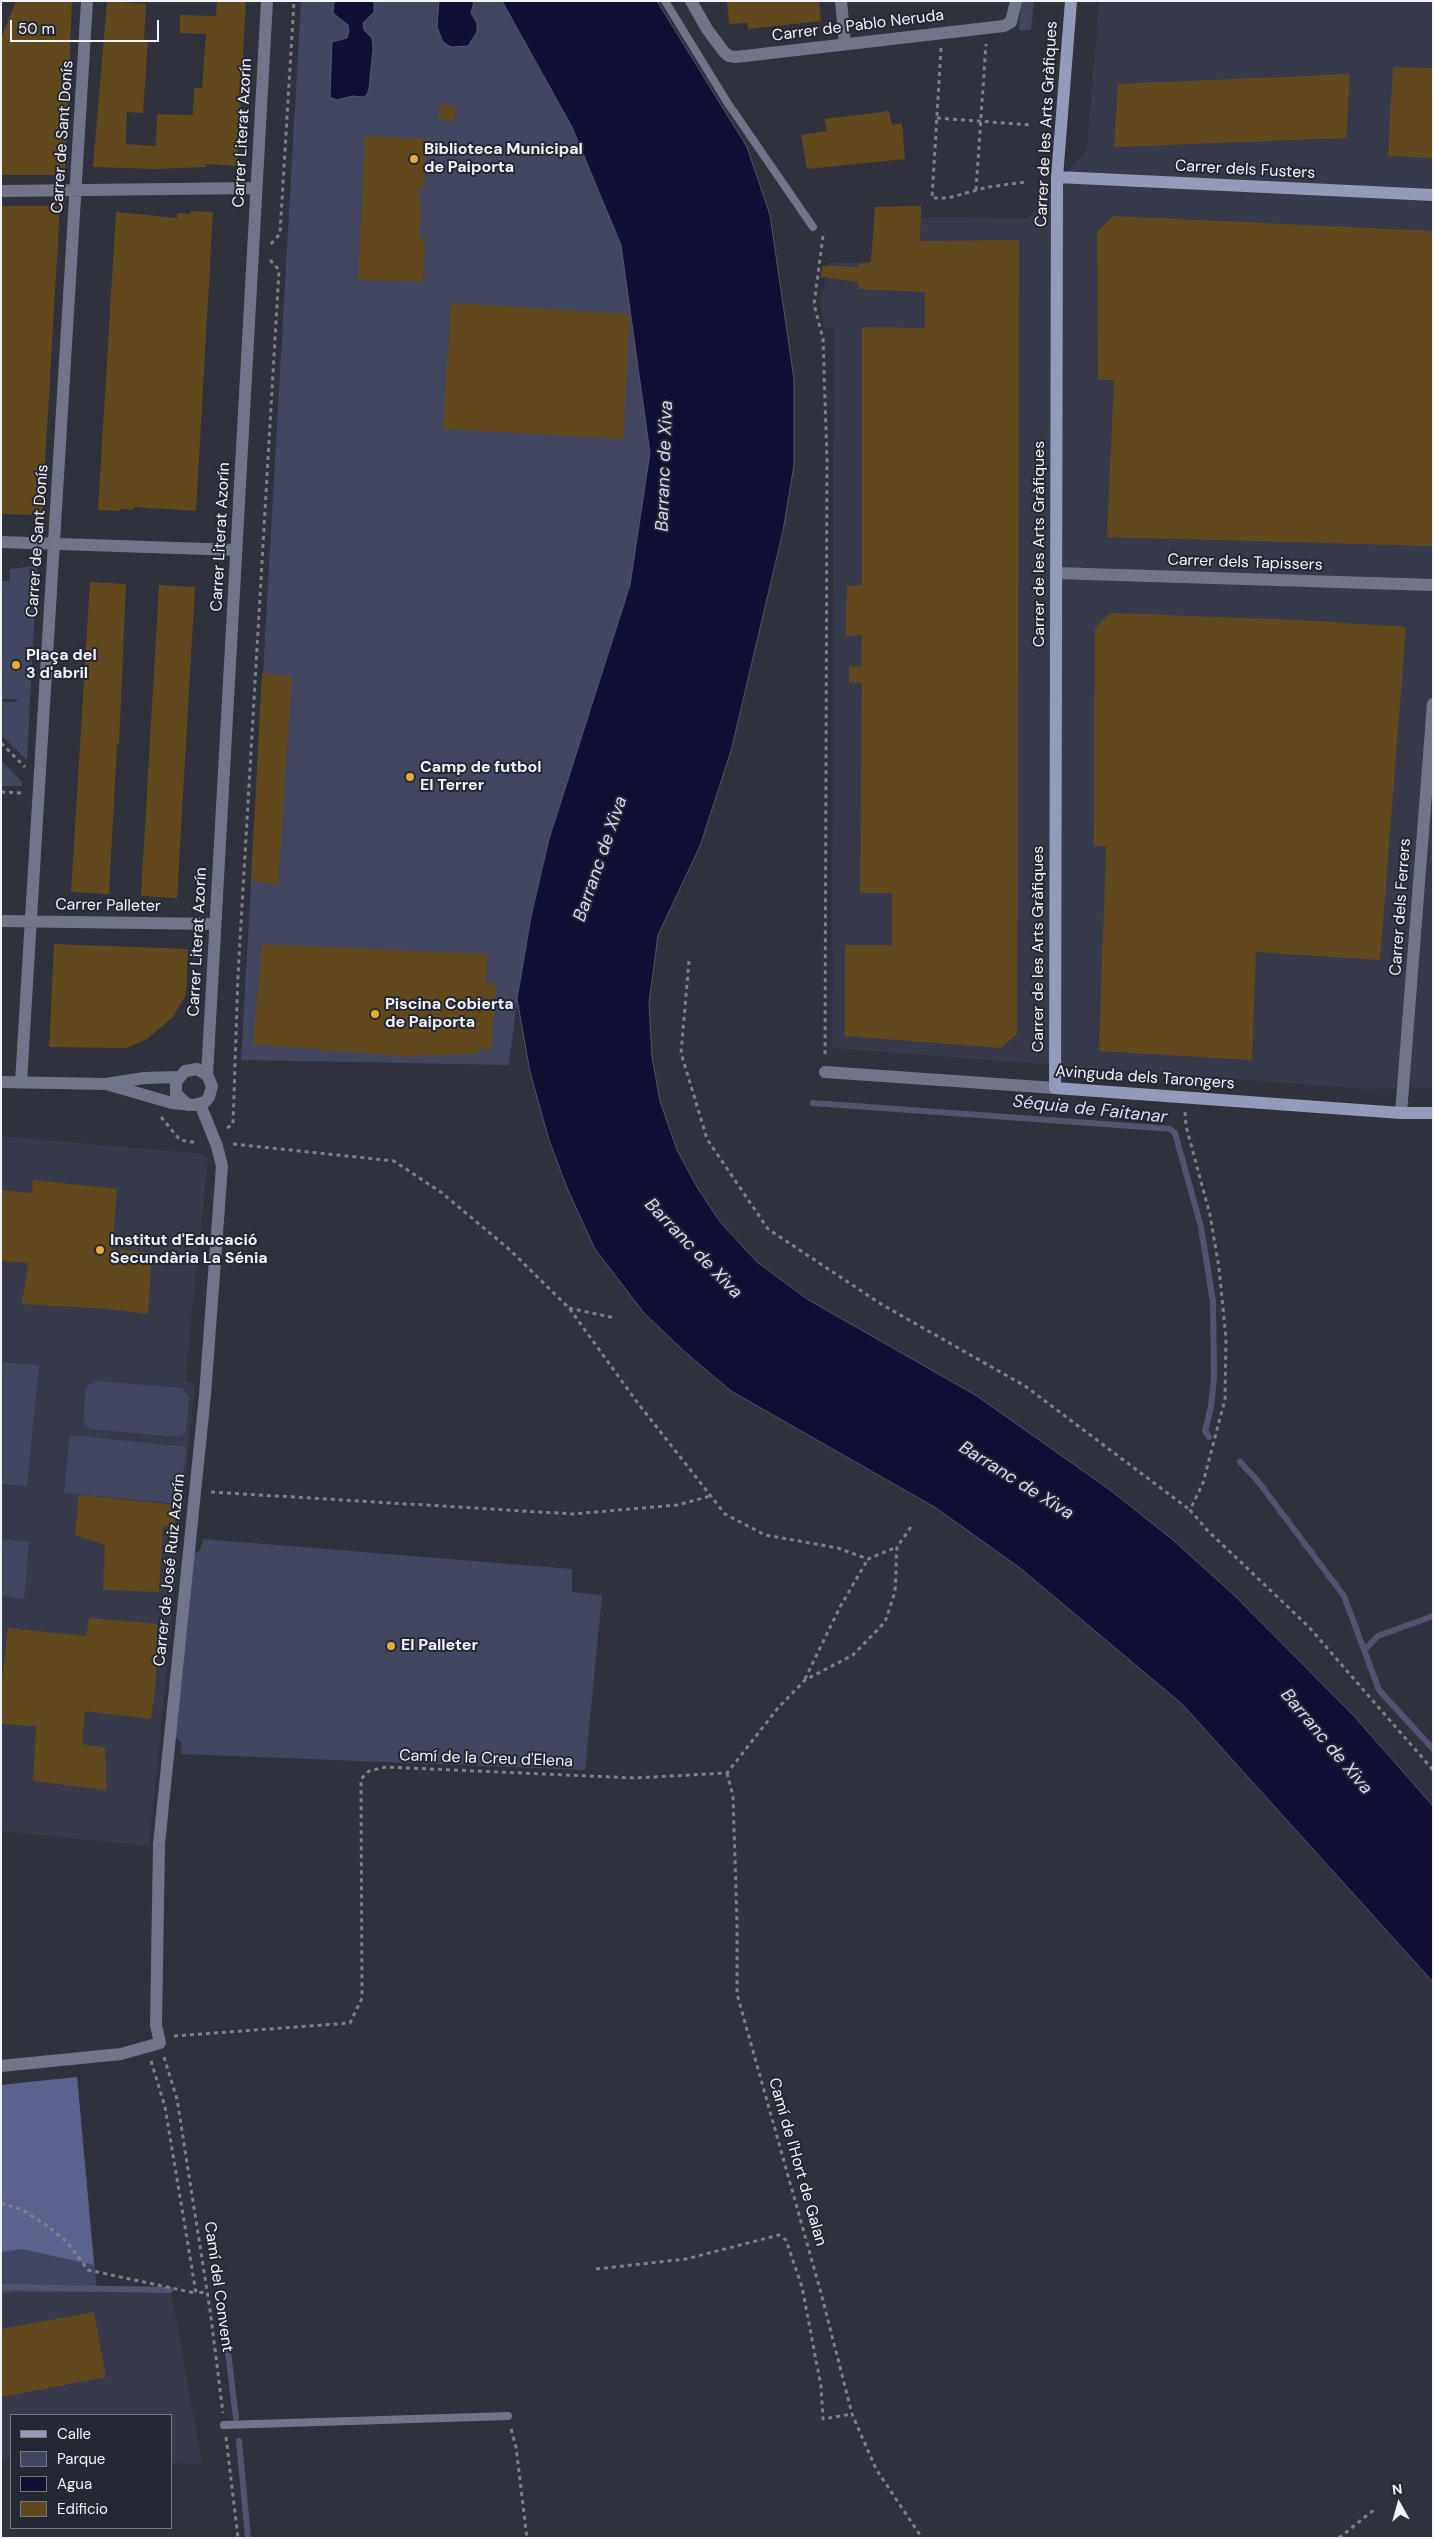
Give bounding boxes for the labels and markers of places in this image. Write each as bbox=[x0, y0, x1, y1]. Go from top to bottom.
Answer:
place label: Biblioteca Municipal de Paiporta bbox=[424, 140, 583, 178]
marker: Biblioteca Municipal de Paiporta bbox=[408, 153, 420, 165]
place label: Plaça del 3 d'abril bbox=[26, 646, 97, 684]
marker: Plaça del 3 d'abril bbox=[10, 659, 22, 671]
place label: Camp de futbol El Terrer bbox=[420, 758, 542, 796]
marker: Camp de futbol El Terrer bbox=[404, 771, 416, 783]
place label: Piscina Cobierta de Paiporta bbox=[385, 995, 514, 1033]
marker: Piscina Cobierta de Paiporta bbox=[369, 1008, 381, 1020]
place label: Institut d'Educació Secundària La Sénia bbox=[110, 1231, 268, 1269]
marker: Institut d'Educació Secundària La Sénia bbox=[94, 1244, 106, 1256]
place label: El Palleter bbox=[401, 1636, 478, 1656]
marker: El Palleter bbox=[385, 1640, 397, 1652]

